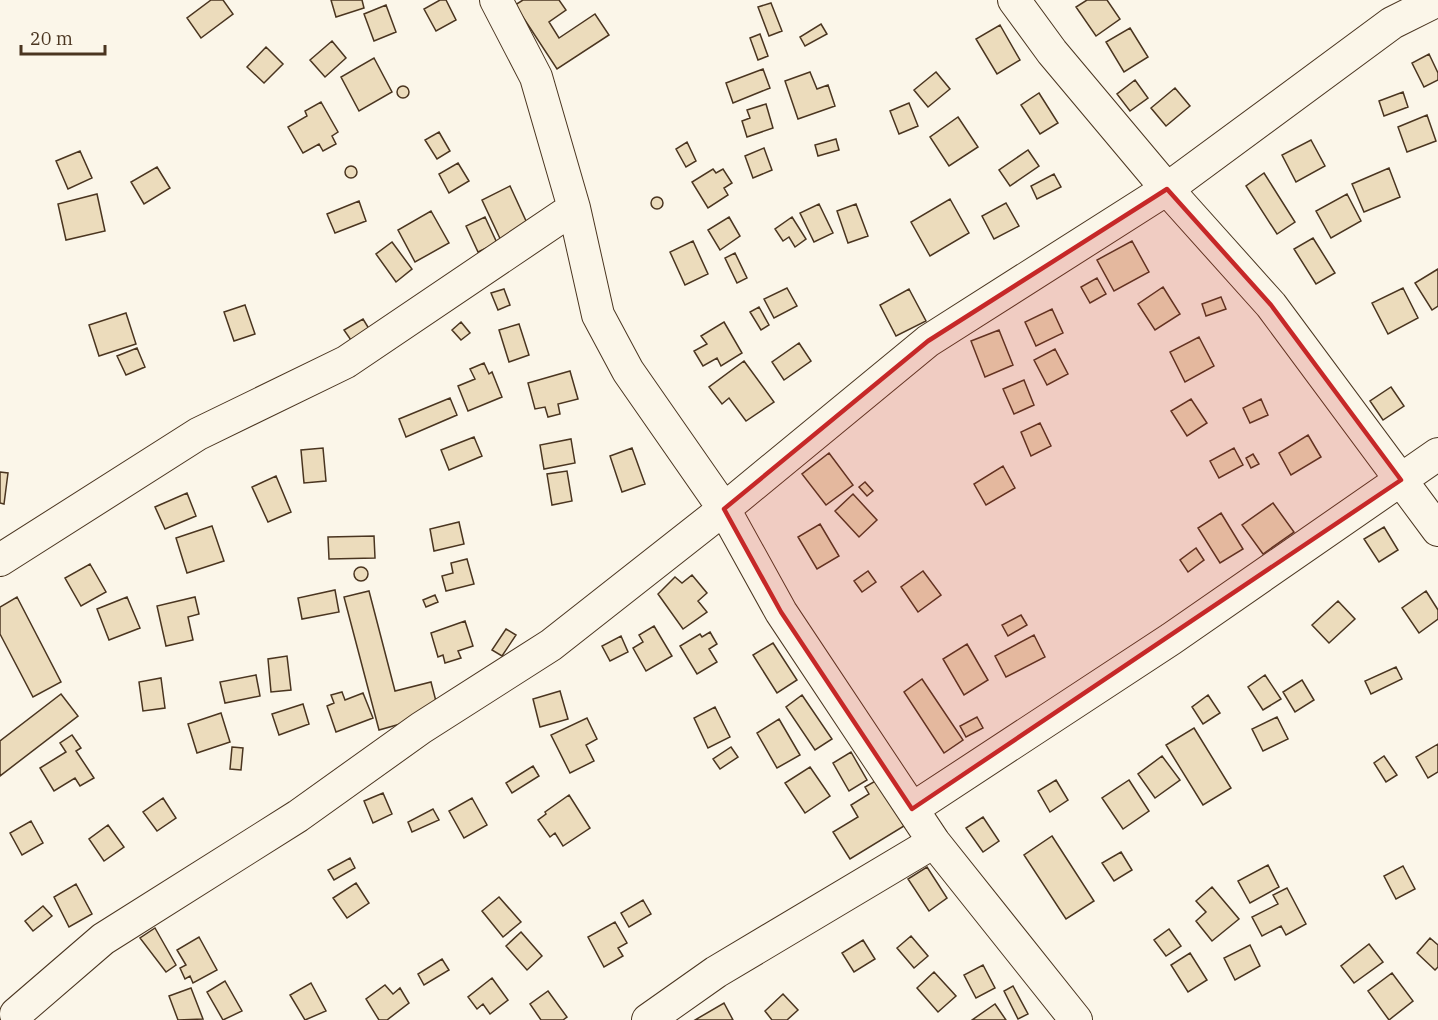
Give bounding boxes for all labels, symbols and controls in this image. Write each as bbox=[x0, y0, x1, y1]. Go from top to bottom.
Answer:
scale bar bbox=[21, 18, 105, 56]
text: 20 m bbox=[30, 27, 73, 50]

